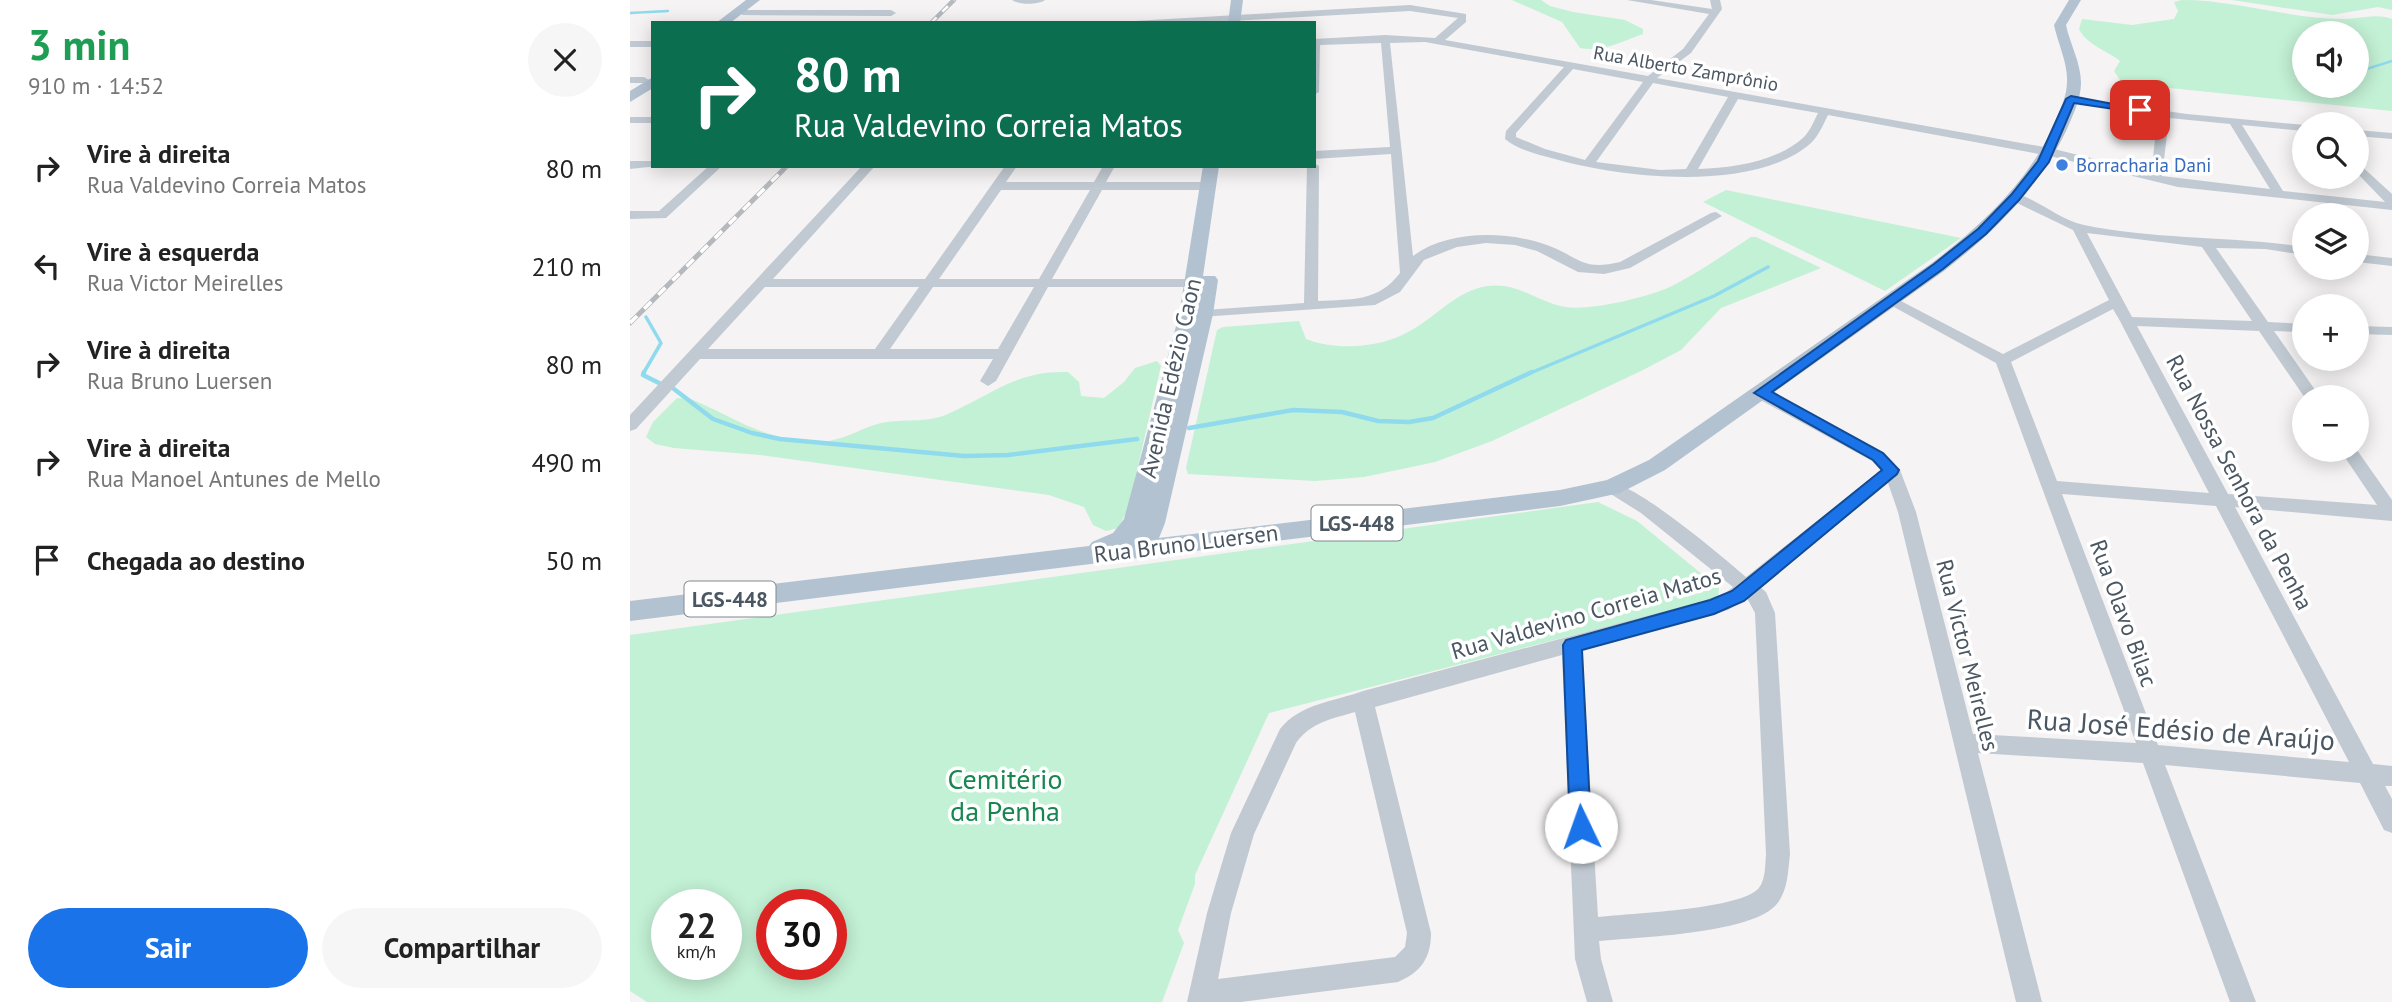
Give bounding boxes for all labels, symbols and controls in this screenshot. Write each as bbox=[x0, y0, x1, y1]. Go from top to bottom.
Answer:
text: 3 min bbox=[28, 17, 130, 72]
map controls bbox=[2292, 21, 2369, 462]
button: sound bbox=[2292, 21, 2369, 98]
button: close bbox=[528, 23, 602, 97]
street label: Rua Alberto Zamprônio bbox=[1592, 40, 1780, 96]
text: 80 m bbox=[794, 42, 901, 106]
icon: right bbox=[679, 49, 770, 140]
text: 910 m · 14:52 bbox=[28, 71, 164, 100]
pin bbox=[2110, 80, 2170, 140]
icon: arrive bbox=[2121, 91, 2159, 129]
text: Rua Valdevino Correia Matos bbox=[794, 104, 1183, 146]
button: search bbox=[2292, 112, 2369, 189]
text: Vire à direita bbox=[87, 137, 230, 170]
icon: right bbox=[28, 149, 66, 187]
text: 80 m bbox=[546, 152, 602, 185]
place label: Borracharia Dani bbox=[2076, 153, 2211, 177]
marker: Borracharia Dani bbox=[2054, 157, 2070, 173]
text: Rua Valdevino Correia Matos bbox=[87, 170, 366, 199]
button: layers bbox=[2292, 203, 2369, 280]
text: Vire à esquerda bbox=[87, 235, 259, 268]
icon: left bbox=[28, 247, 66, 285]
text: 210 m bbox=[531, 250, 602, 283]
text: Rua Victor Meirelles bbox=[87, 268, 284, 297]
street label: Avenida Edézio Caon bbox=[1133, 275, 1207, 481]
button: + bbox=[2292, 294, 2369, 371]
text: Vire à direita bbox=[87, 333, 230, 366]
icon: right bbox=[28, 345, 66, 383]
text: 80 m bbox=[546, 348, 602, 381]
street label: Rua Nossa Senhora da Penha bbox=[2160, 349, 2320, 615]
text: Rua Bruno Luersen bbox=[87, 366, 272, 395]
button: − bbox=[2292, 385, 2369, 462]
text: Vire à direita bbox=[87, 431, 230, 464]
icon: right bbox=[28, 443, 66, 481]
text: 490 m bbox=[531, 446, 602, 479]
text: Rua Manoel Antunes de Mello bbox=[87, 464, 381, 493]
road number: LGS-448 bbox=[1312, 505, 1402, 540]
street label: Rua Bruno Luersen bbox=[1092, 517, 1280, 569]
street label: Rua Olavo Bilac bbox=[2084, 535, 2164, 691]
icon: arrive bbox=[28, 541, 66, 579]
text: Chegada ao destino bbox=[87, 544, 305, 577]
text: 50 m bbox=[546, 544, 602, 577]
street label: Rua Victor Meirelles bbox=[1930, 556, 2006, 754]
street label: Rua Valdevino Correia Matos bbox=[1448, 561, 1724, 665]
road number: LGS-448 bbox=[685, 582, 776, 616]
street label: Rua José Edésio de Araújo bbox=[2026, 700, 2336, 758]
park label: Cemitério da Penha bbox=[948, 760, 1062, 829]
position arrow bbox=[1544, 790, 1618, 864]
speed limit sign: 30 bbox=[756, 889, 847, 980]
text: 22 bbox=[677, 902, 716, 948]
button: Sair bbox=[28, 908, 308, 988]
button: Compartilhar bbox=[322, 908, 602, 988]
text: km/h bbox=[677, 940, 716, 963]

